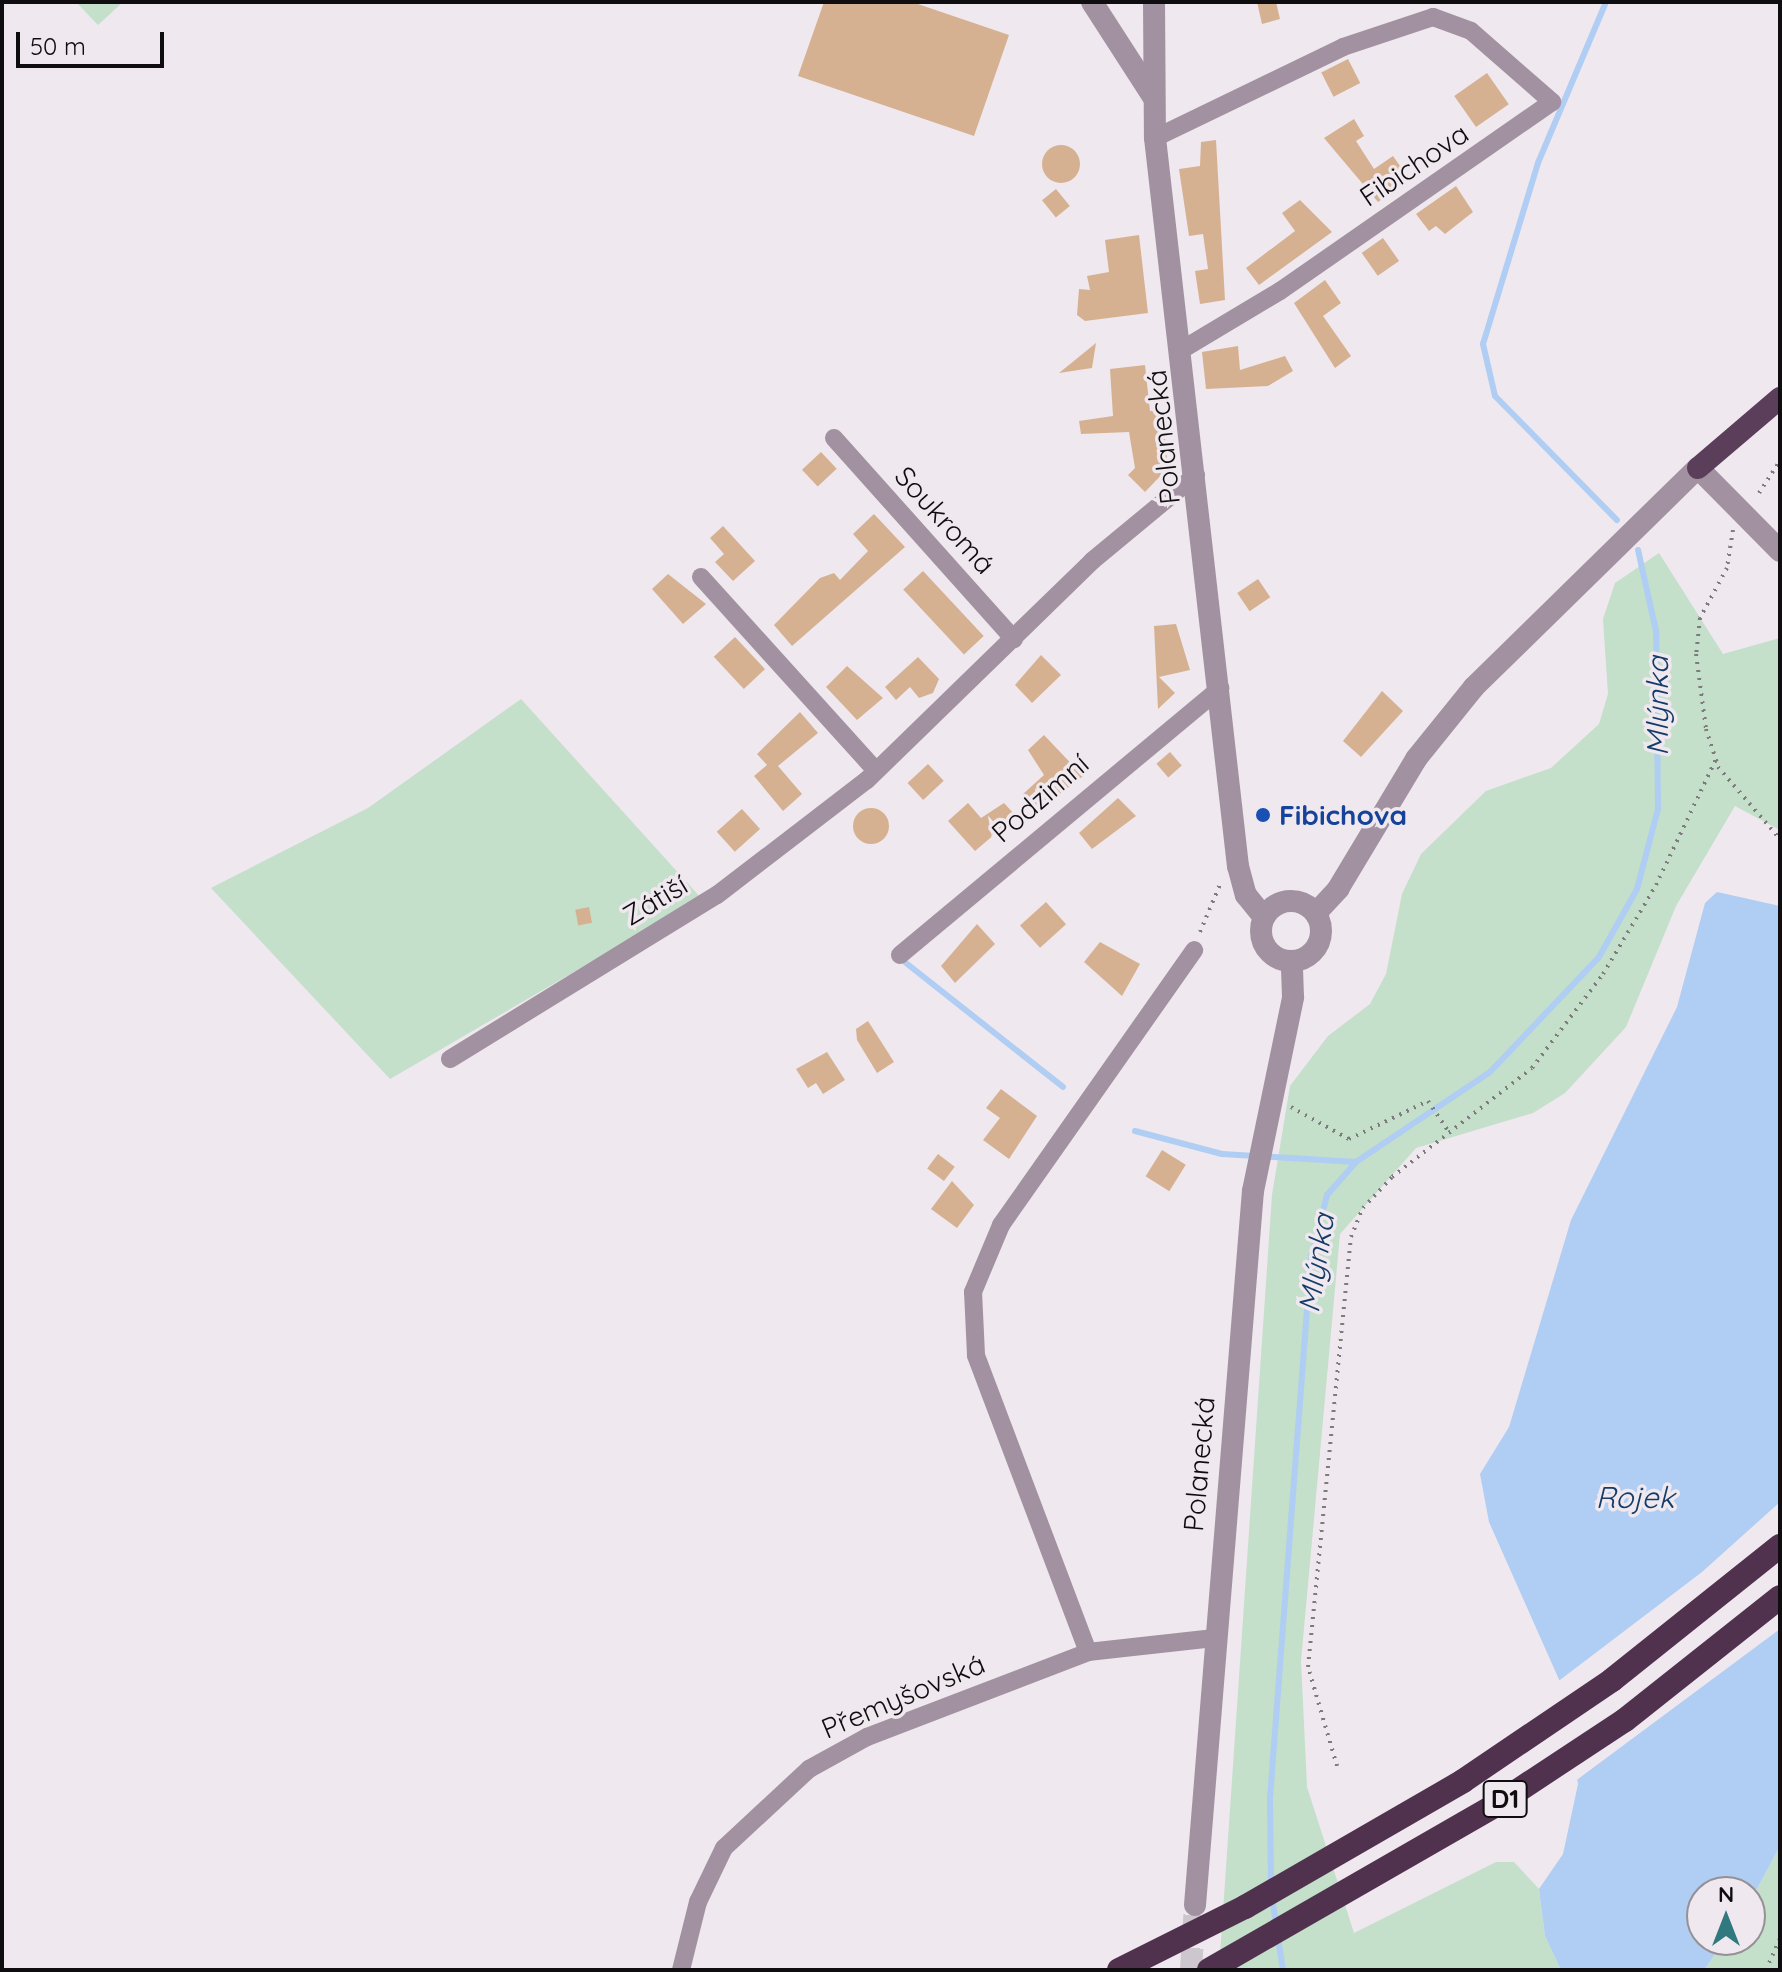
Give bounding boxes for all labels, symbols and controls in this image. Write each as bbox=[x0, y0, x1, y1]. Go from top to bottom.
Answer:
scale bar bbox=[20, 16, 168, 66]
text: 50 m bbox=[30, 31, 86, 61]
street label: Fibichova bbox=[1353, 116, 1475, 214]
street label: Polanecká bbox=[1139, 368, 1187, 506]
street label: Soukromá bbox=[888, 459, 1002, 581]
water label: Mlýnka bbox=[1639, 656, 1675, 756]
street label: Podzimní bbox=[985, 747, 1095, 849]
place label: Fibichova bbox=[1279, 798, 1407, 832]
marker: Fibichova bbox=[1254, 806, 1272, 824]
street label: Zátiší bbox=[617, 868, 693, 932]
water label: Mlýnka bbox=[1290, 1211, 1342, 1315]
street label: Polanecká bbox=[1176, 1395, 1222, 1533]
water label: Rojek bbox=[1595, 1479, 1675, 1515]
street label: Přemyšovská bbox=[816, 1647, 990, 1745]
road number: D1 bbox=[1481, 1777, 1529, 1821]
north arrow bbox=[1686, 1876, 1766, 1956]
text: N bbox=[1718, 1880, 1734, 1908]

